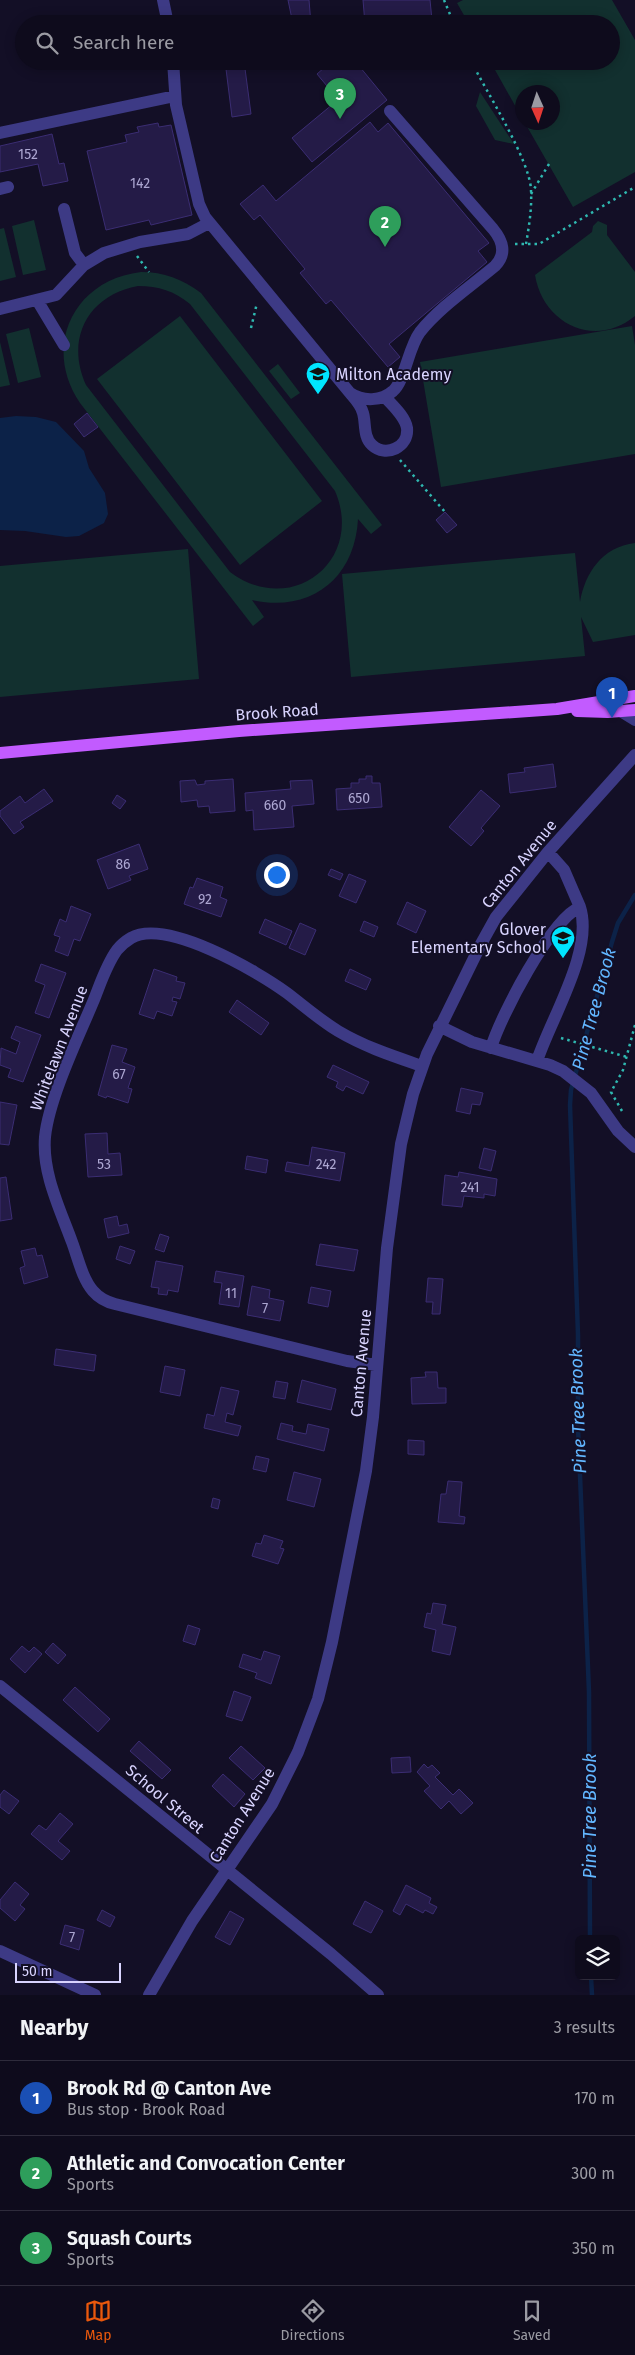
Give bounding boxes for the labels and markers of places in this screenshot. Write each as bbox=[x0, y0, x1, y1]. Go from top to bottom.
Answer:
pin: 3 bbox=[324, 78, 356, 119]
pin: 2 bbox=[369, 206, 401, 247]
school or university icon: Milton Academy bbox=[305, 361, 331, 395]
place label: Milton Academy bbox=[336, 365, 451, 384]
pin: 1 bbox=[596, 677, 628, 718]
place label: Glover Elementary School bbox=[411, 920, 547, 957]
school or university icon: Glover Elementary School bbox=[550, 925, 576, 959]

